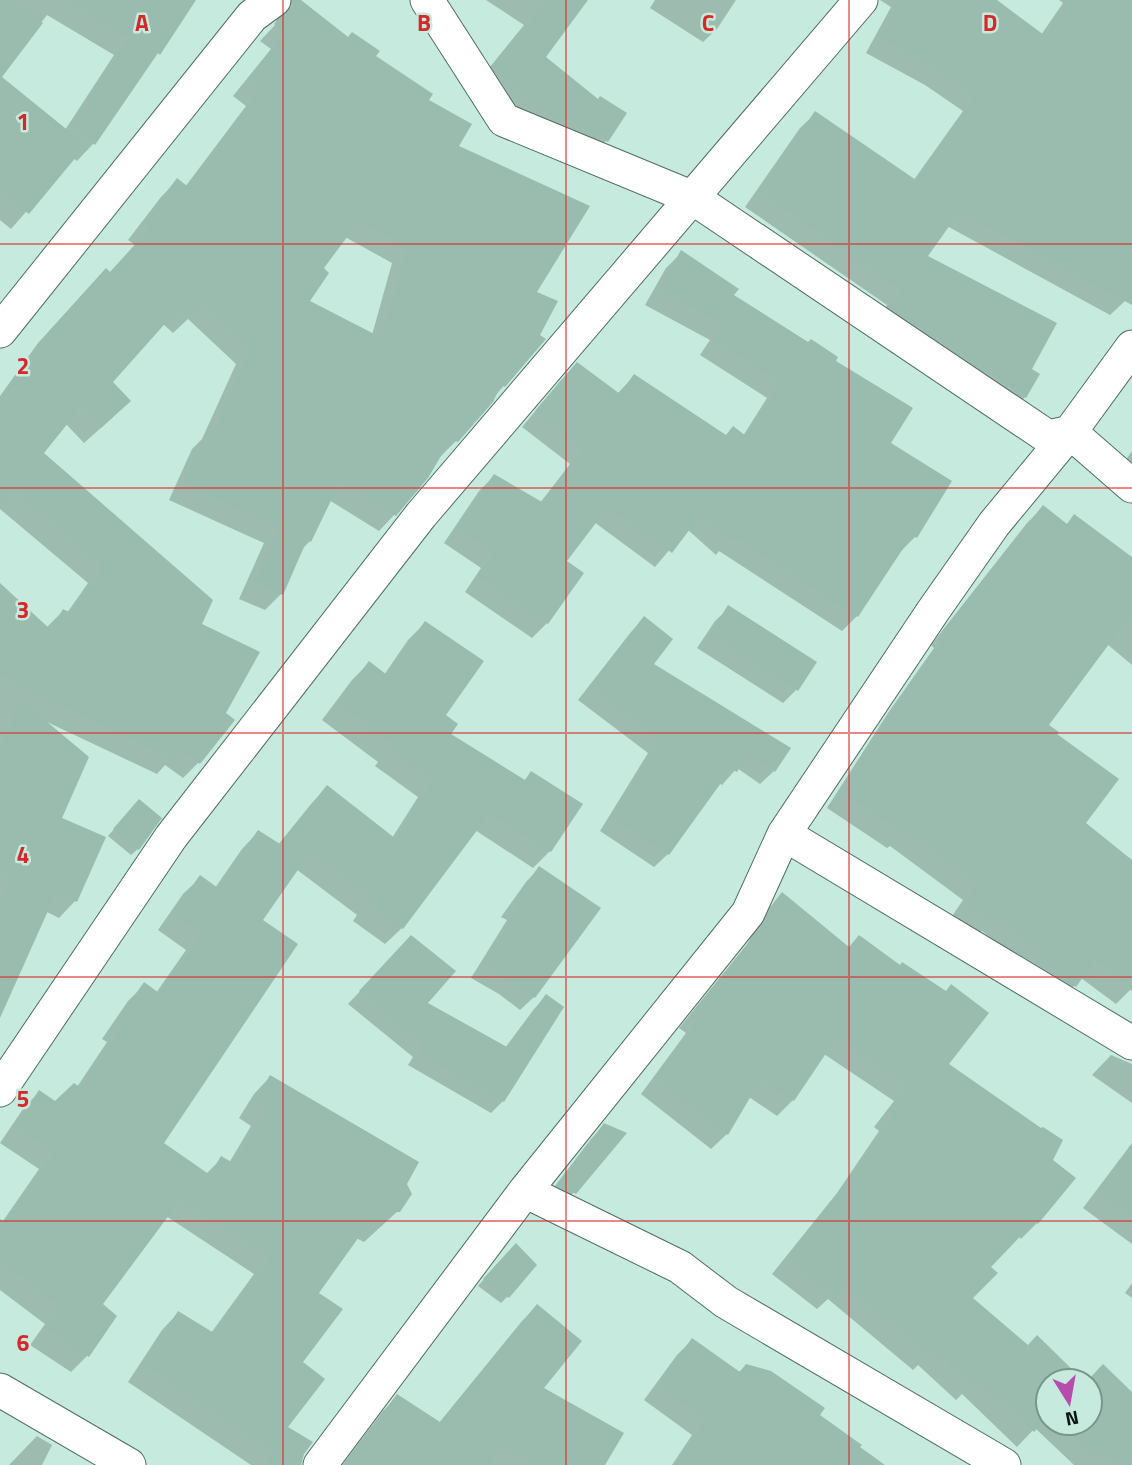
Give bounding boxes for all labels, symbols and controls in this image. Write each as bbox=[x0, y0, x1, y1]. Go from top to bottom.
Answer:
text: A bbox=[135, 5, 149, 40]
text: B bbox=[417, 5, 431, 40]
text: C bbox=[702, 5, 714, 40]
text: D bbox=[983, 5, 997, 40]
text: 1 bbox=[17, 104, 29, 139]
text: 2 bbox=[17, 348, 29, 383]
text: 3 bbox=[17, 592, 29, 627]
text: 4 bbox=[17, 837, 29, 872]
text: 5 bbox=[17, 1081, 29, 1116]
text: 6 bbox=[17, 1325, 30, 1360]
north arrow bbox=[1034, 1367, 1104, 1437]
text: N bbox=[1063, 1404, 1082, 1435]

